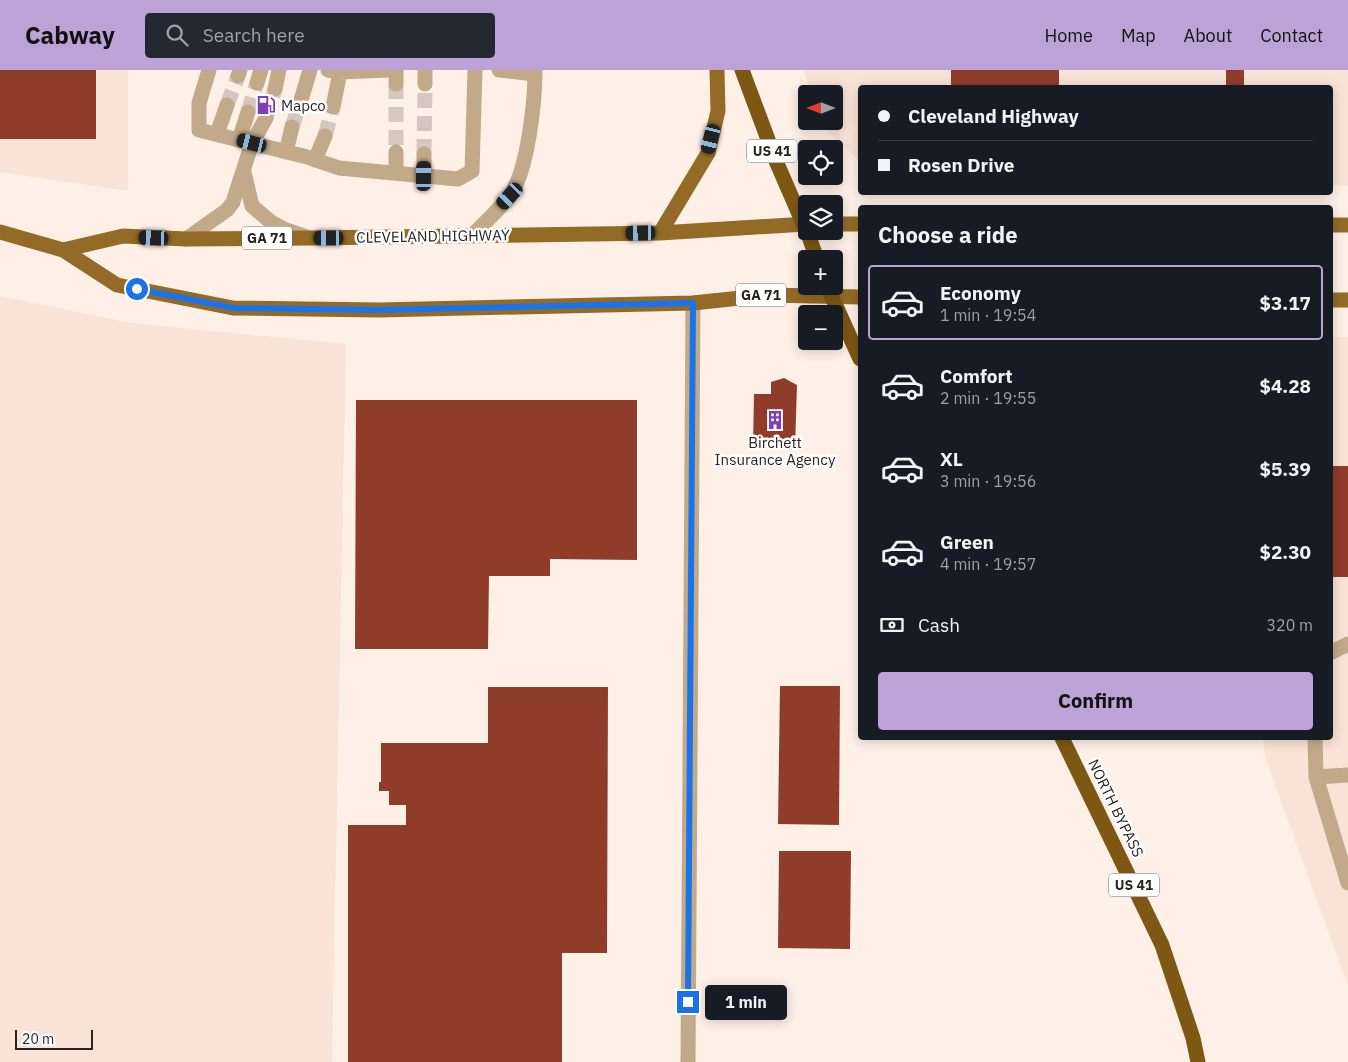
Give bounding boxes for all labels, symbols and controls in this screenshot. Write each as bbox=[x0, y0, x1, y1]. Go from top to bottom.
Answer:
search box bbox=[145, 13, 495, 58]
text: Cabway bbox=[25, 19, 115, 51]
icon: search bbox=[163, 21, 191, 49]
text: Search here bbox=[203, 23, 305, 47]
text: Home bbox=[1045, 24, 1093, 47]
text: Map bbox=[1121, 24, 1156, 47]
text: About bbox=[1184, 24, 1232, 47]
text: Contact bbox=[1260, 24, 1323, 47]
north arrow bbox=[798, 85, 842, 130]
map controls bbox=[798, 85, 843, 350]
fuel station icon: Mapco bbox=[255, 94, 277, 116]
place label: Mapco bbox=[281, 96, 326, 115]
text: Cleveland Highway bbox=[908, 104, 1079, 128]
car bbox=[700, 123, 721, 155]
car bbox=[235, 132, 268, 154]
road number: US 41 bbox=[747, 140, 797, 162]
button: locate bbox=[798, 140, 843, 185]
text: Rosen Drive bbox=[908, 153, 1014, 177]
car bbox=[416, 161, 431, 191]
car bbox=[494, 180, 525, 212]
button: layers bbox=[798, 195, 843, 240]
text: Choose a ride bbox=[878, 220, 1018, 249]
street label: CLEVELAND HIGHWAY bbox=[356, 225, 510, 247]
car bbox=[625, 225, 656, 241]
road number: GA 71 bbox=[242, 226, 292, 250]
car bbox=[138, 230, 169, 246]
car bbox=[314, 231, 344, 246]
button: + bbox=[798, 250, 843, 295]
route start bbox=[126, 278, 148, 300]
icon: car bbox=[880, 280, 925, 325]
text: Economy bbox=[940, 281, 1021, 305]
road number: GA 71 bbox=[736, 284, 786, 306]
text: $3.17 bbox=[1259, 291, 1311, 315]
button: − bbox=[798, 305, 843, 350]
text: 1 min · 19:54 bbox=[940, 305, 1036, 325]
icon: car bbox=[880, 363, 925, 408]
text: Comfort bbox=[940, 364, 1013, 388]
text: $4.28 bbox=[1259, 374, 1311, 398]
text: 2 min · 19:55 bbox=[940, 388, 1036, 408]
building icon: Birchett Insurance Agency bbox=[764, 409, 786, 431]
place label: Birchett Insurance Agency bbox=[715, 433, 836, 469]
icon: car bbox=[880, 446, 925, 491]
text: XL bbox=[940, 447, 963, 471]
text: $5.39 bbox=[1259, 457, 1311, 481]
text: 3 min · 19:56 bbox=[940, 471, 1036, 491]
icon: car bbox=[880, 529, 925, 574]
text: Green bbox=[940, 530, 994, 554]
text: $2.30 bbox=[1259, 540, 1311, 564]
text: 4 min · 19:57 bbox=[940, 554, 1036, 574]
icon: cash bbox=[878, 611, 906, 639]
text: Cash bbox=[918, 613, 960, 637]
text: 320 m bbox=[1266, 615, 1313, 635]
button: Confirm bbox=[878, 672, 1313, 730]
street label: NORTH BYPASS bbox=[1084, 756, 1148, 860]
road number: US 41 bbox=[1109, 874, 1159, 896]
callout: 1 min bbox=[706, 984, 788, 1020]
route end bbox=[677, 991, 699, 1013]
text: 1 min bbox=[725, 992, 767, 1012]
scale bar bbox=[15, 1027, 92, 1050]
text: 20 m bbox=[22, 1030, 54, 1048]

